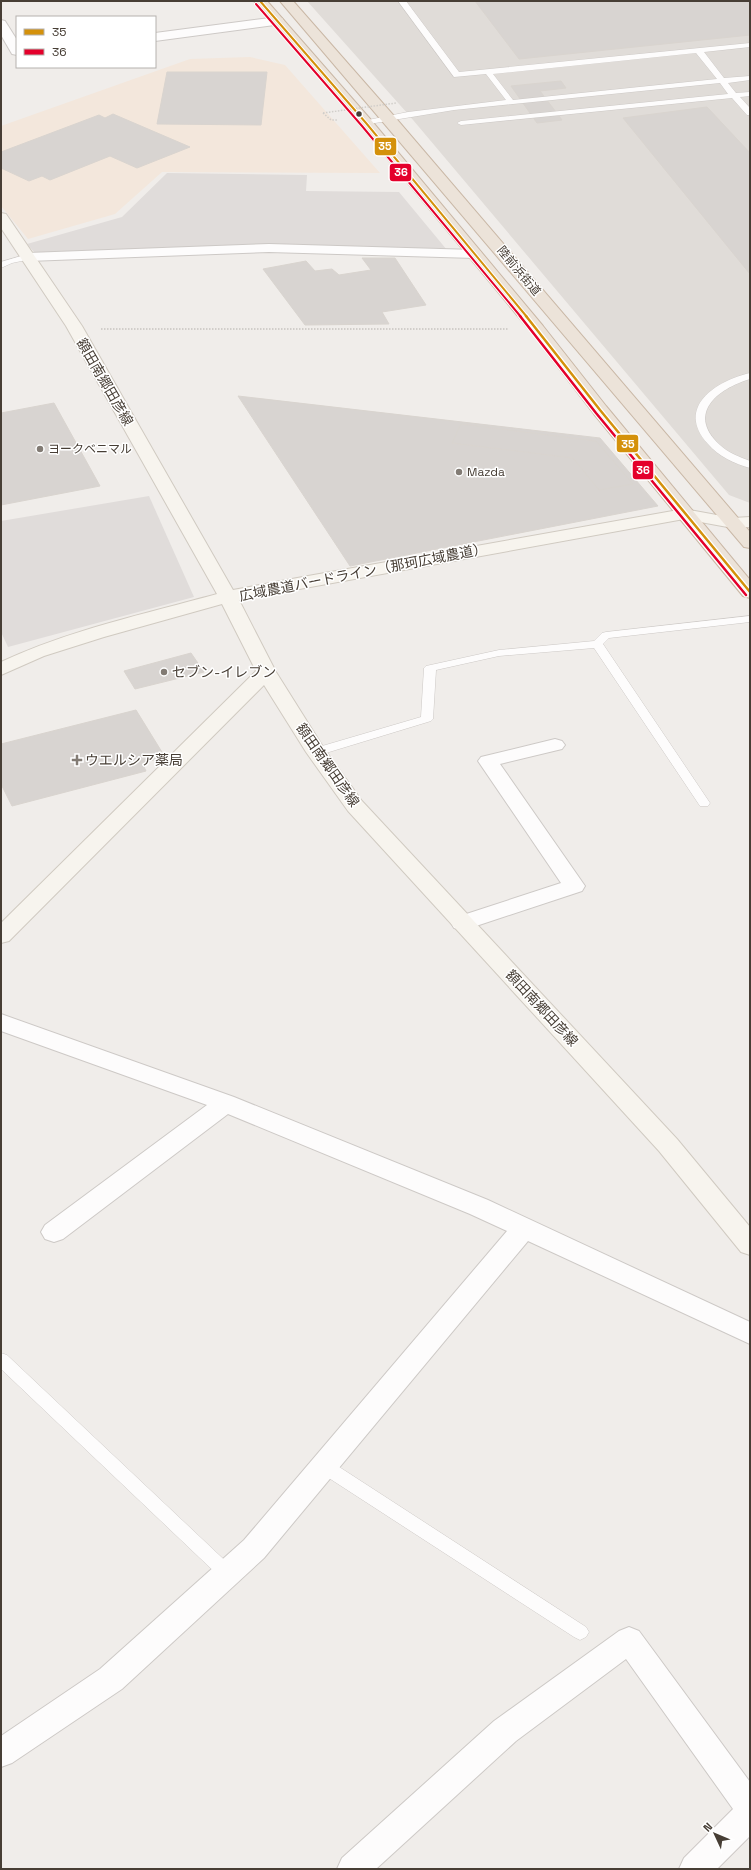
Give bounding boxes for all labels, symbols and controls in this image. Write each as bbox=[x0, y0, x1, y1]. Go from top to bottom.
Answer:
legend bbox=[16, 16, 156, 68]
text: 35 bbox=[52, 24, 66, 40]
text: 36 bbox=[52, 44, 67, 60]
unlabelled marker bbox=[354, 109, 364, 119]
line badge: 35 bbox=[374, 137, 397, 156]
text: 35 bbox=[378, 139, 392, 153]
line badge: 36 bbox=[389, 163, 412, 182]
text: 36 bbox=[394, 165, 408, 179]
street label: 陸前浜街道 bbox=[494, 243, 544, 299]
street label: 額田南郷田彦線 bbox=[73, 335, 137, 429]
line badge: 35 bbox=[616, 434, 639, 453]
text: 35 bbox=[621, 437, 635, 451]
place label: ヨークベニマル bbox=[48, 441, 132, 457]
marker: ヨークベニマル bbox=[35, 444, 45, 454]
line badge: 36 bbox=[632, 460, 654, 480]
text: 36 bbox=[636, 463, 650, 477]
place label: Mazda bbox=[467, 464, 505, 480]
marker: Mazda bbox=[454, 467, 464, 477]
street label: 広域農道バードライン（那珂広域農道） bbox=[238, 539, 488, 605]
place label: セブン-イレブン bbox=[172, 663, 276, 681]
marker: セブン-イレブン bbox=[159, 667, 169, 677]
street label: 額田南郷田彦線 bbox=[293, 720, 363, 810]
place label: ウエルシア薬局 bbox=[85, 751, 183, 769]
marker: ウエルシア薬局 bbox=[72, 755, 82, 765]
street label: 額田南郷田彦線 bbox=[502, 966, 582, 1050]
north arrow bbox=[695, 1814, 735, 1854]
text: N bbox=[700, 1820, 715, 1835]

